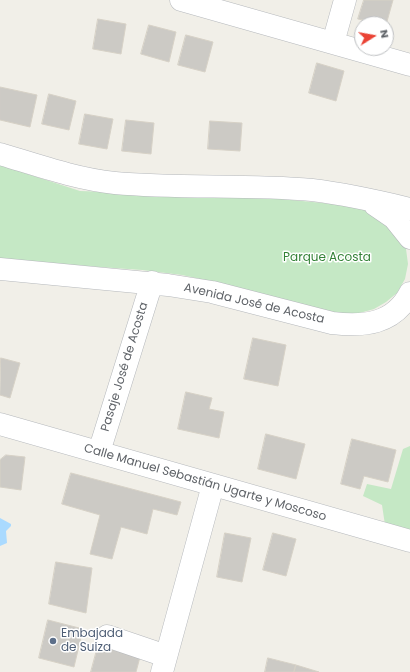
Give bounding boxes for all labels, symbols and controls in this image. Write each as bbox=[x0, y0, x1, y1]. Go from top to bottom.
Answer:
north arrow bbox=[354, 16, 394, 56]
text: N bbox=[376, 28, 393, 39]
park label: Parque Acosta bbox=[283, 251, 371, 265]
street label: Avenida José de Acosta bbox=[182, 281, 326, 327]
street label: Pasaje José de Acosta bbox=[98, 301, 152, 433]
street label: Calle Manuel Sebastián Ugarte y Moscoso bbox=[82, 441, 328, 525]
place label: Embajada de Suiza bbox=[61, 627, 123, 655]
marker: Embajada de Suiza bbox=[48, 636, 58, 646]

